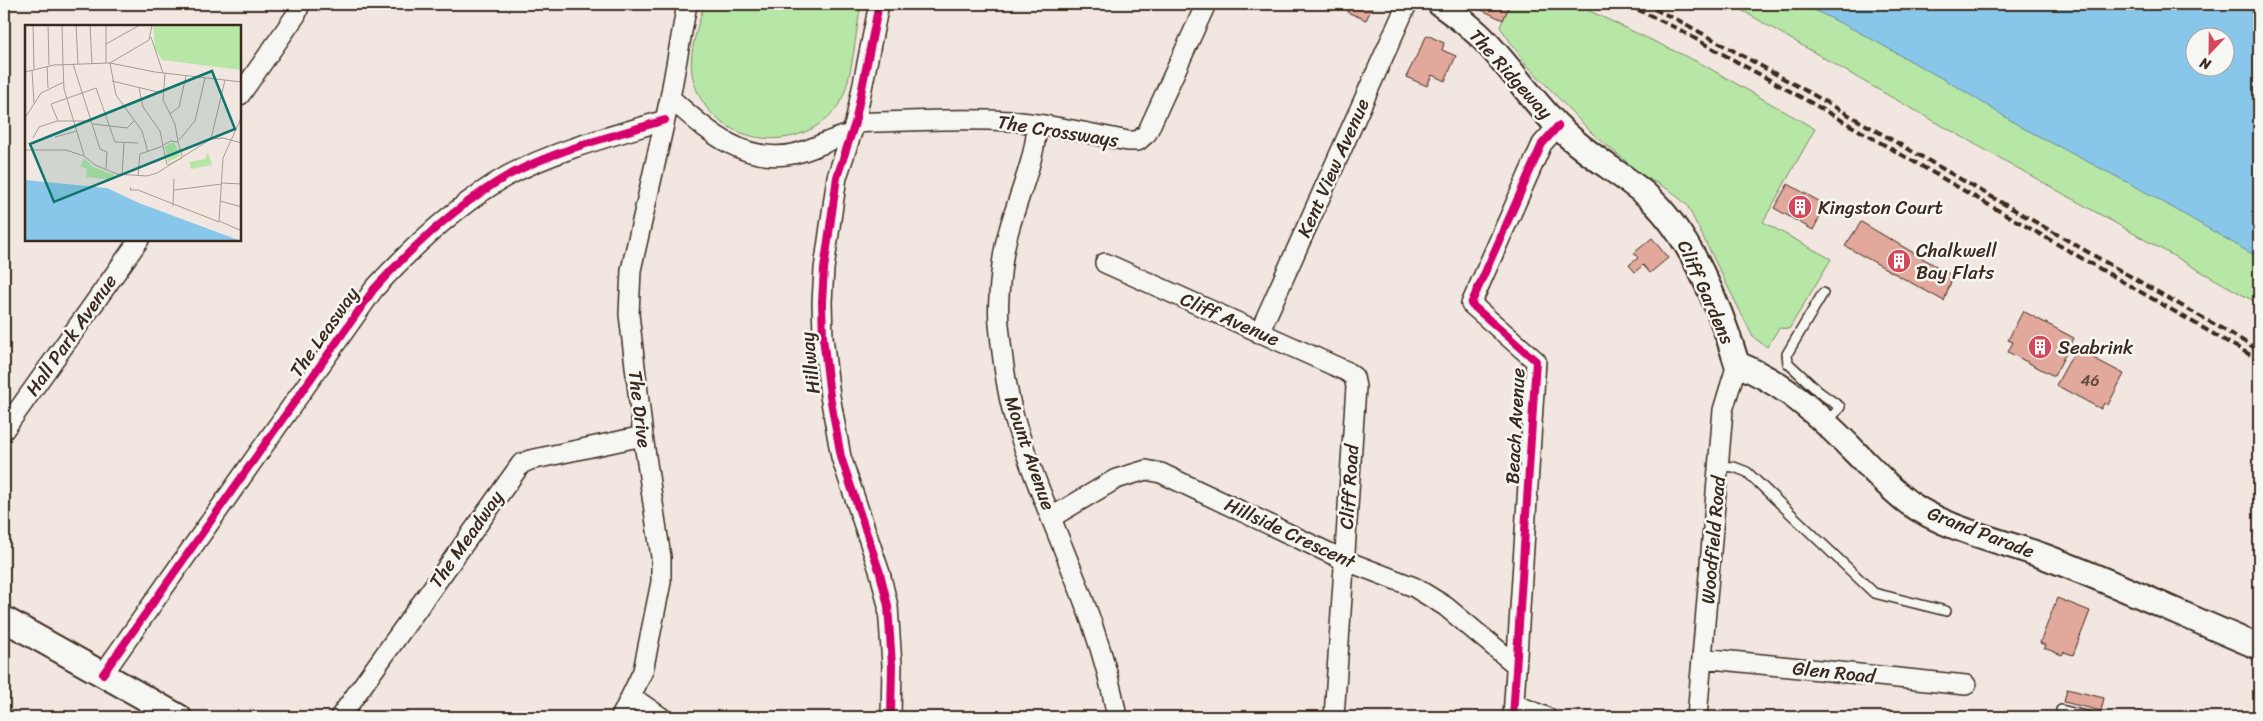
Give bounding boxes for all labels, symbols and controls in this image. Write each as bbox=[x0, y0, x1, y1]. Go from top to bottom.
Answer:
street label: The Ridgeway bbox=[1461, 21, 1561, 127]
inset map bbox=[25, 25, 241, 241]
north arrow bbox=[2186, 28, 2236, 78]
text: N bbox=[2196, 50, 2215, 77]
street label: Kent View Avenue bbox=[1288, 93, 1378, 243]
street label: The Crossways bbox=[995, 105, 1121, 157]
place label: Kingston Court bbox=[1818, 191, 1943, 224]
building icon: Kingston Court bbox=[1787, 194, 1813, 220]
street label: Cliff Gardens bbox=[1668, 234, 1744, 350]
place label: Chalkwell Bay Flats bbox=[1916, 234, 1997, 289]
building icon: Chalkwell Bay Flats bbox=[1886, 248, 1912, 274]
street label: Hall Park Avenue bbox=[16, 267, 126, 403]
street label: The Leasway bbox=[280, 280, 368, 384]
street label: Cliff Avenue bbox=[1175, 282, 1285, 356]
street label: Hillway bbox=[790, 330, 830, 396]
place label: Seabrink bbox=[2058, 331, 2134, 364]
building icon: Seabrink bbox=[2027, 334, 2053, 360]
house number: 46 bbox=[2080, 366, 2100, 395]
street label: Beach Avenue bbox=[1495, 367, 1535, 485]
street label: The Drive bbox=[619, 368, 661, 450]
street label: Mount Avenue bbox=[995, 391, 1065, 515]
street label: Cliff Road bbox=[1330, 441, 1369, 531]
street label: Woodfield Road bbox=[1691, 473, 1735, 605]
street label: The Meadway bbox=[420, 483, 512, 595]
street label: Hillside Crescent bbox=[1219, 488, 1362, 578]
street label: Grand Parade bbox=[1923, 496, 2039, 568]
street label: Glen Road bbox=[1791, 651, 1879, 693]

